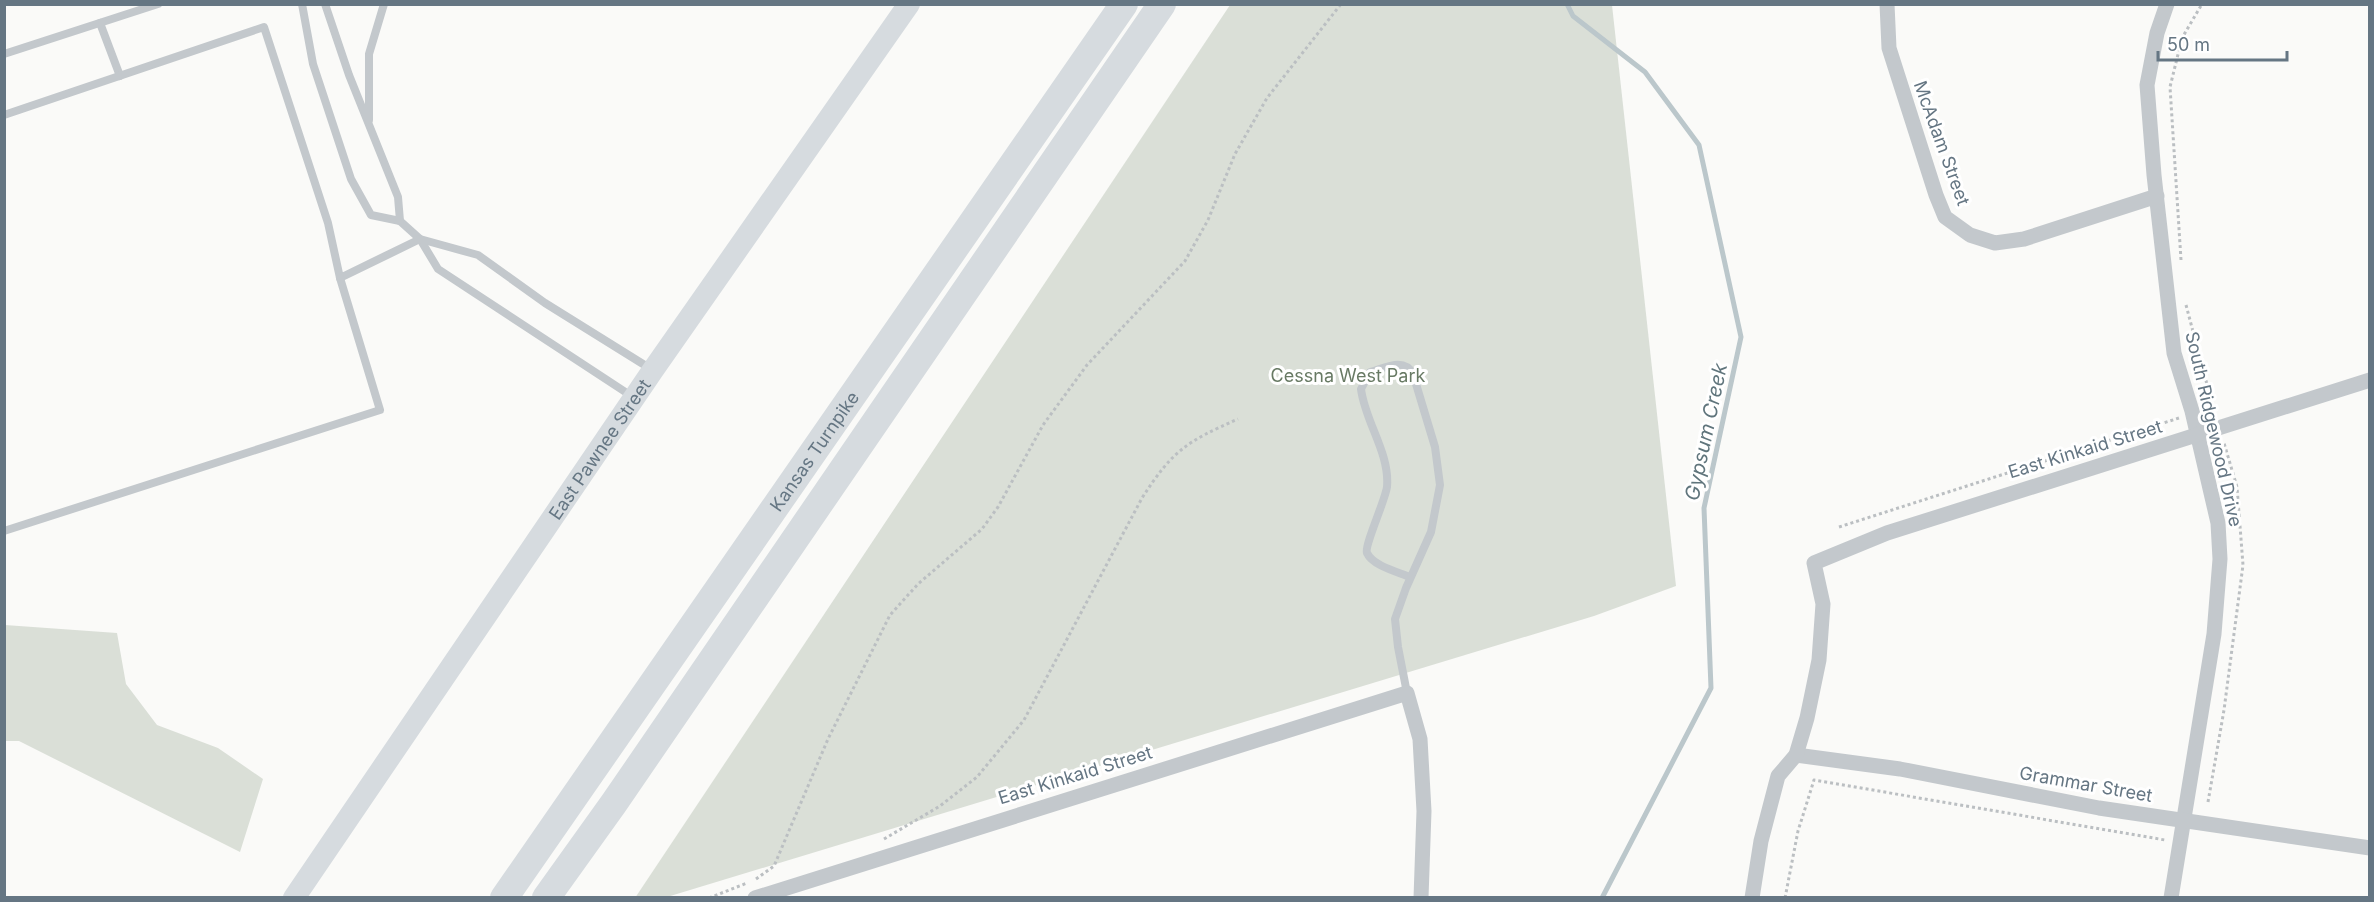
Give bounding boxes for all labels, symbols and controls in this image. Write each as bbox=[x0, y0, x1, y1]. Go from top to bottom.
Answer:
scale bar bbox=[2158, 24, 2287, 62]
text: 50 m bbox=[2167, 34, 2210, 55]
street label: McAdam Street bbox=[1910, 78, 1974, 208]
street label: South Ridgewood Drive bbox=[2181, 329, 2247, 529]
water label: Gypsum Creek bbox=[1680, 360, 1732, 503]
park label: Cessna West Park bbox=[1271, 365, 1425, 386]
street label: East Pawnee Street bbox=[544, 375, 655, 523]
street label: Kansas Turnpike bbox=[765, 387, 863, 515]
street label: East Kinkaid Street bbox=[2005, 416, 2165, 482]
street label: East Kinkaid Street bbox=[995, 742, 1155, 808]
street label: Grammar Street bbox=[2018, 762, 2154, 806]

